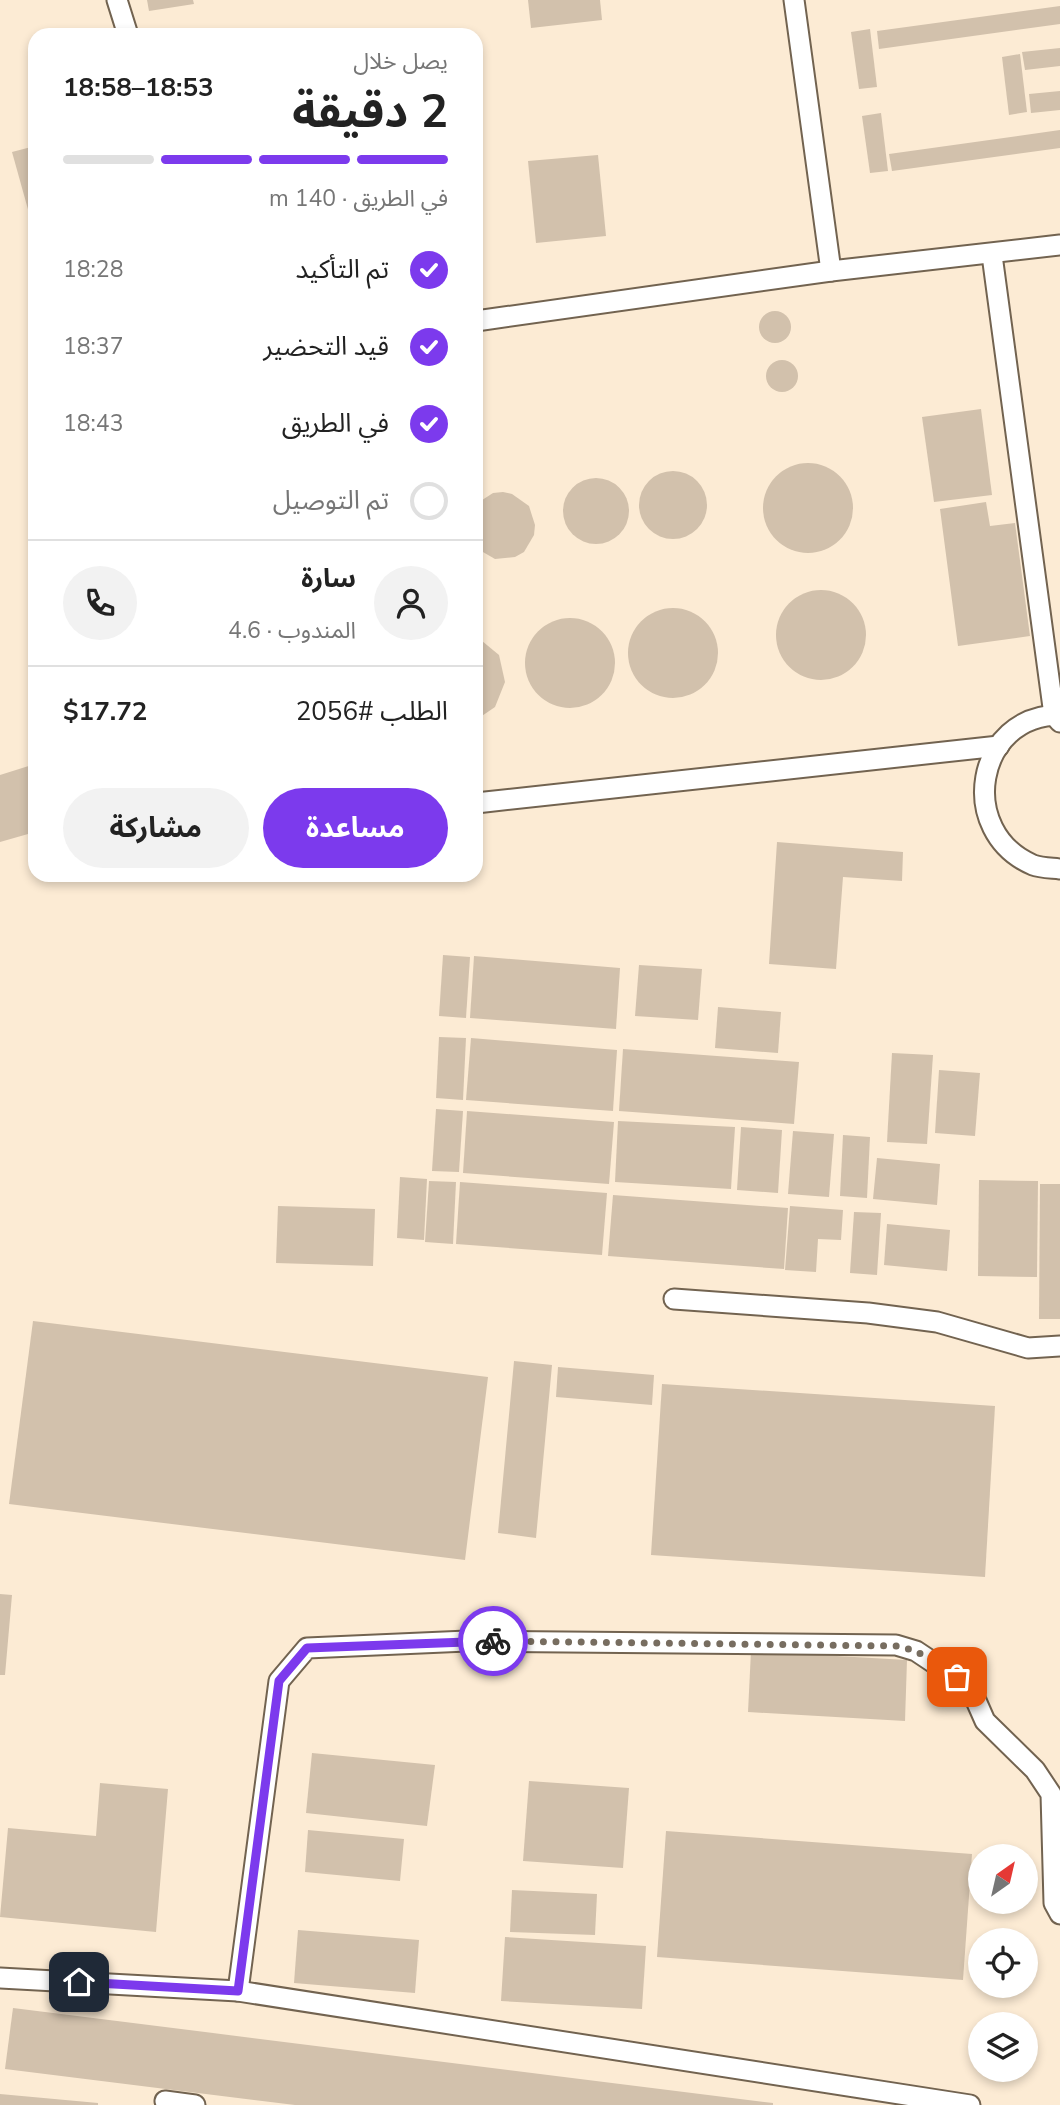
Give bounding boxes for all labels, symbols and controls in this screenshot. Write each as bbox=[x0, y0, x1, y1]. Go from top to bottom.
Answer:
text: يصل خلال bbox=[353, 46, 448, 77]
text: 18:53–18:58 bbox=[63, 70, 214, 105]
text: 2 دقيقة bbox=[292, 80, 448, 143]
text: في الطريق · 140 m bbox=[269, 183, 448, 214]
icon: check bbox=[410, 251, 448, 289]
text: تم التأكيد bbox=[296, 252, 389, 287]
text: 18:28 bbox=[63, 254, 123, 285]
icon: check bbox=[410, 328, 448, 366]
text: قيد التحضير bbox=[263, 329, 389, 364]
text: 18:37 bbox=[63, 331, 123, 362]
icon: check bbox=[410, 405, 448, 443]
text: في الطريق bbox=[282, 406, 389, 441]
text: 18:43 bbox=[63, 408, 123, 439]
text: تم التوصيل bbox=[273, 483, 389, 518]
text: سارة bbox=[301, 561, 356, 596]
button: phone bbox=[63, 566, 137, 640]
button: person bbox=[374, 566, 448, 640]
text: المندوب · 4.6 bbox=[228, 615, 356, 646]
text: $17.72 bbox=[63, 694, 147, 729]
text: الطلب #2056 bbox=[296, 694, 448, 729]
button: مشاركة bbox=[63, 788, 249, 868]
button: مساعدة bbox=[263, 788, 448, 868]
courier bbox=[458, 1606, 528, 1676]
icon: bike bbox=[474, 1622, 512, 1660]
pin bbox=[927, 1647, 987, 1707]
icon: bag bbox=[938, 1658, 976, 1696]
north arrow bbox=[968, 1844, 1038, 1914]
map controls bbox=[968, 1844, 1038, 2082]
button: locate bbox=[968, 1928, 1038, 1998]
pin bbox=[49, 1952, 109, 2012]
icon: home bbox=[60, 1963, 98, 2001]
button: layers bbox=[968, 2012, 1038, 2082]

